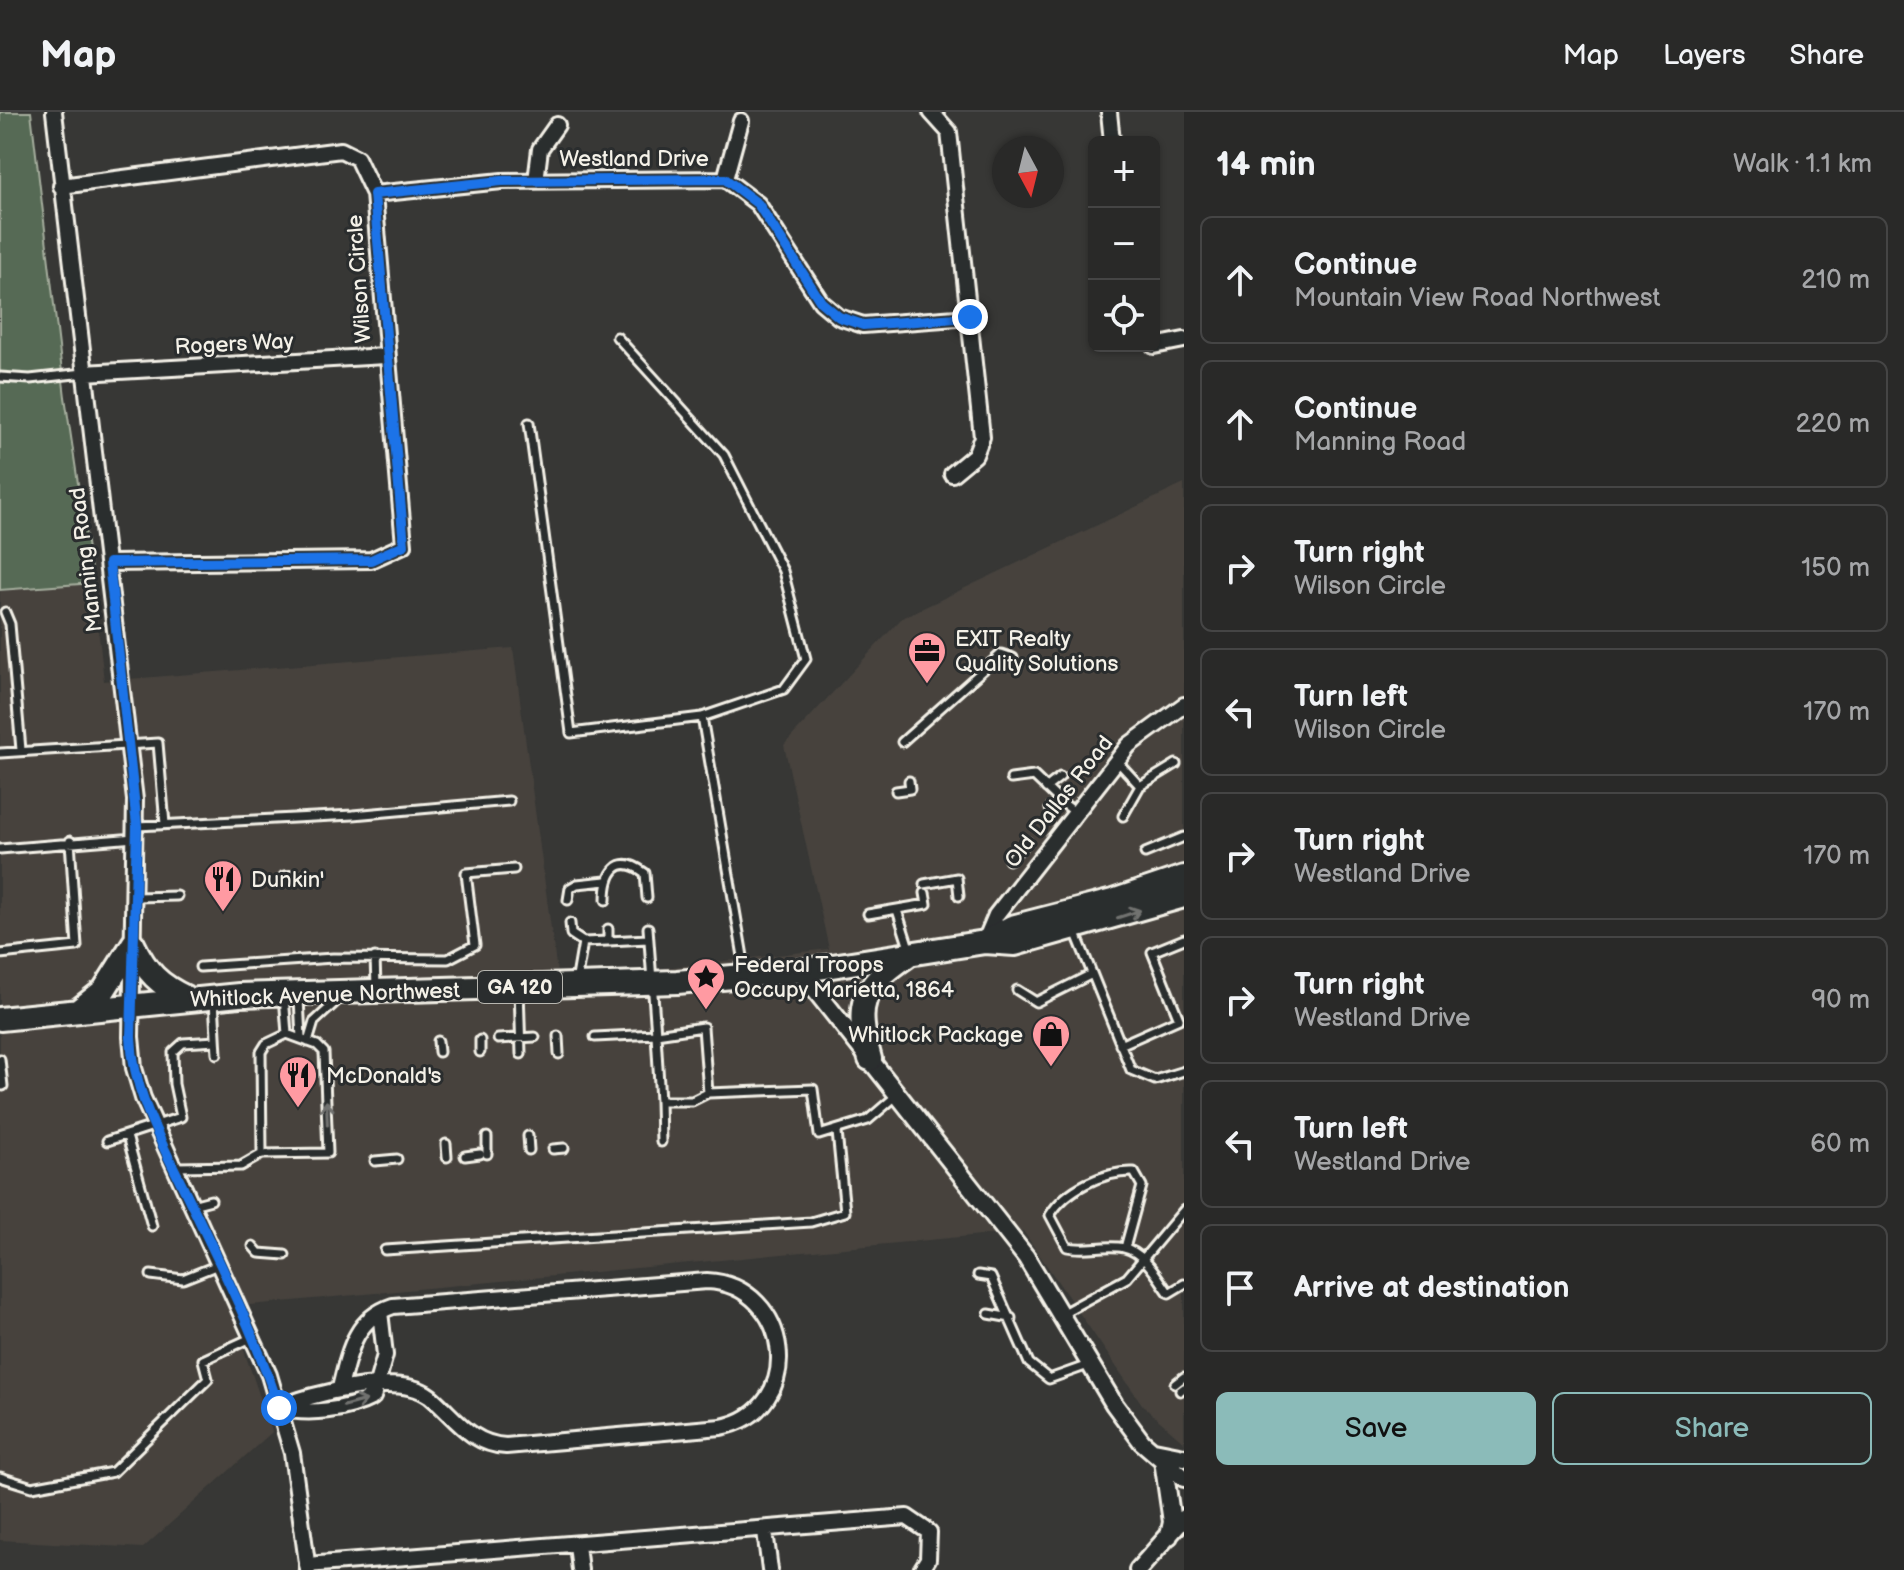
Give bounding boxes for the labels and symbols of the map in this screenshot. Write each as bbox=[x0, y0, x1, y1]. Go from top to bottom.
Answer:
north arrow bbox=[992, 136, 1064, 208]
street label: Westland Drive bbox=[559, 146, 709, 173]
street label: Wilson Circle bbox=[342, 214, 377, 344]
route end bbox=[952, 299, 988, 335]
street label: Rogers Way bbox=[174, 328, 294, 361]
street label: Manning Road bbox=[64, 486, 109, 634]
place label: EXIT Realty Quality Solutions bbox=[955, 626, 1118, 678]
office icon: EXIT Realty Quality Solutions bbox=[906, 630, 948, 685]
street label: Old Dallas Road bbox=[999, 730, 1119, 873]
restaurant icon: Dunkin' bbox=[202, 858, 244, 913]
place label: Dunkin' bbox=[251, 867, 325, 894]
one-way arrow bbox=[1117, 905, 1142, 920]
place label: Federal Troops Occupy Marietta, 1864 bbox=[734, 952, 955, 1004]
place icon: Federal Troops Occupy Marietta, 1864 bbox=[685, 956, 727, 1011]
road number: GA 120 bbox=[478, 971, 562, 1003]
street label: Whitlock Avenue Northwest bbox=[190, 977, 461, 1014]
shop icon: Whitlock Package bbox=[1030, 1013, 1072, 1068]
place label: Whitlock Package bbox=[848, 1022, 1023, 1049]
restaurant icon: McDonald's bbox=[277, 1054, 319, 1109]
place label: McDonald's bbox=[326, 1063, 442, 1090]
one-way arrow bbox=[319, 1100, 334, 1127]
route start bbox=[261, 1390, 297, 1426]
one-way arrow bbox=[342, 1395, 368, 1410]

